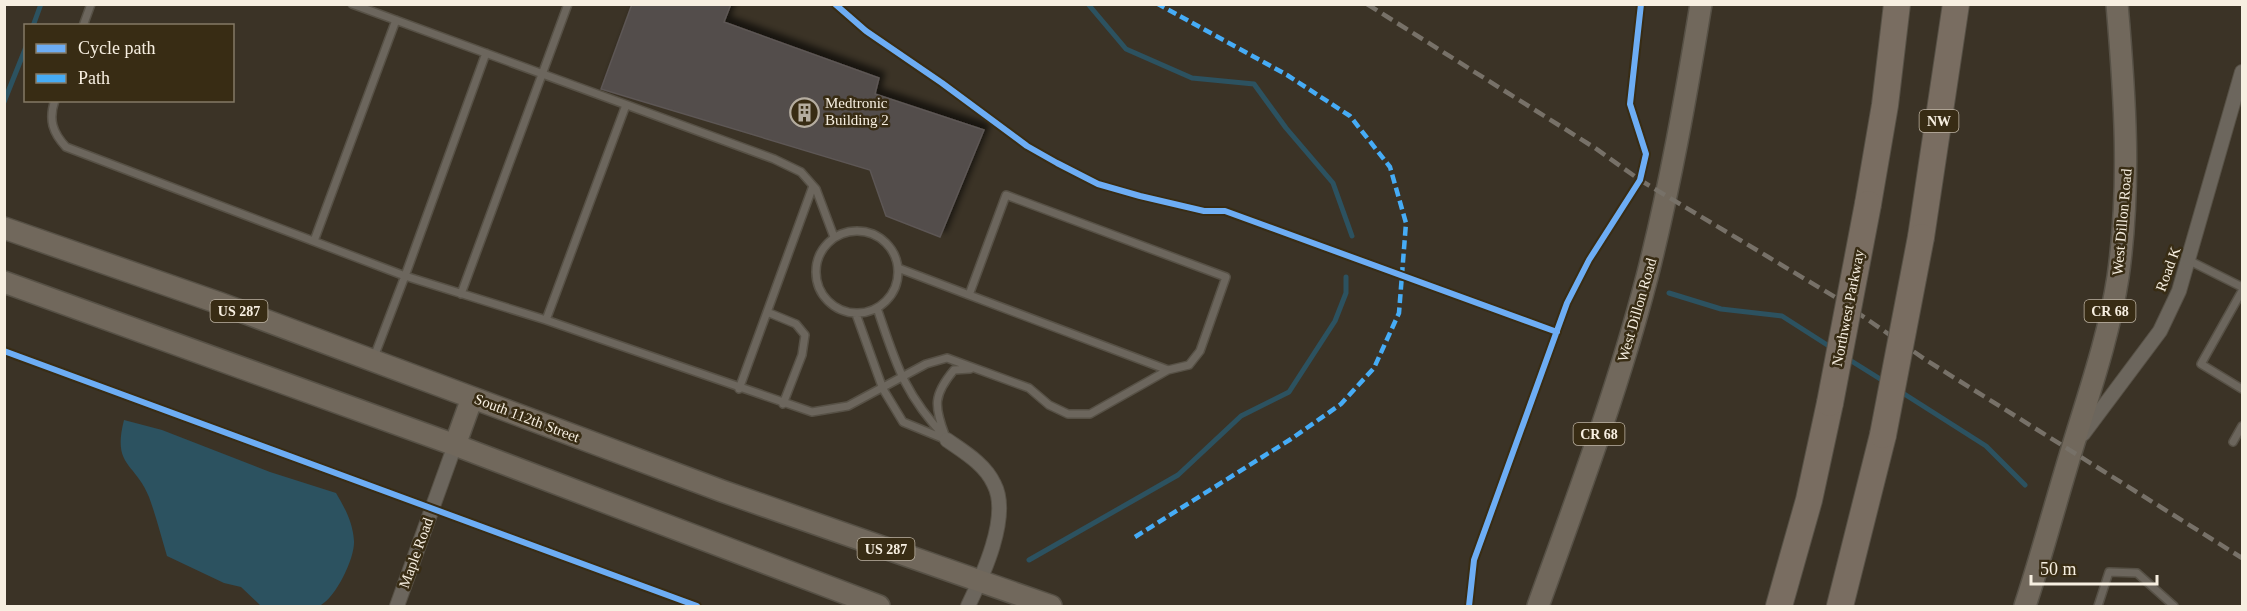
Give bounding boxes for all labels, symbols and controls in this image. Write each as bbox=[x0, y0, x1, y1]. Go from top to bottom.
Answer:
legend bbox=[24, 24, 234, 102]
text: Cycle path bbox=[78, 38, 155, 58]
text: Path bbox=[78, 68, 110, 88]
place label: Medtronic Building 2 bbox=[825, 95, 889, 128]
building icon: Medtronic Building 2 bbox=[788, 96, 820, 128]
road number: NW bbox=[1920, 110, 1958, 132]
street label: West Dillon Road bbox=[2109, 167, 2135, 276]
street label: Road K bbox=[2153, 244, 2183, 293]
street label: Northwest Parkway bbox=[1829, 248, 1867, 368]
street label: West Dillon Road bbox=[1615, 256, 1660, 364]
road number: US 287 bbox=[210, 300, 268, 322]
road number: CR 68 bbox=[2084, 300, 2136, 322]
street label: South 112th Street bbox=[472, 391, 583, 446]
road number: CR 68 bbox=[1574, 423, 1624, 445]
street label: Maple Road bbox=[396, 515, 436, 590]
road number: US 287 bbox=[858, 538, 914, 560]
scale bar bbox=[2031, 548, 2157, 586]
text: 50 m bbox=[2040, 559, 2077, 579]

